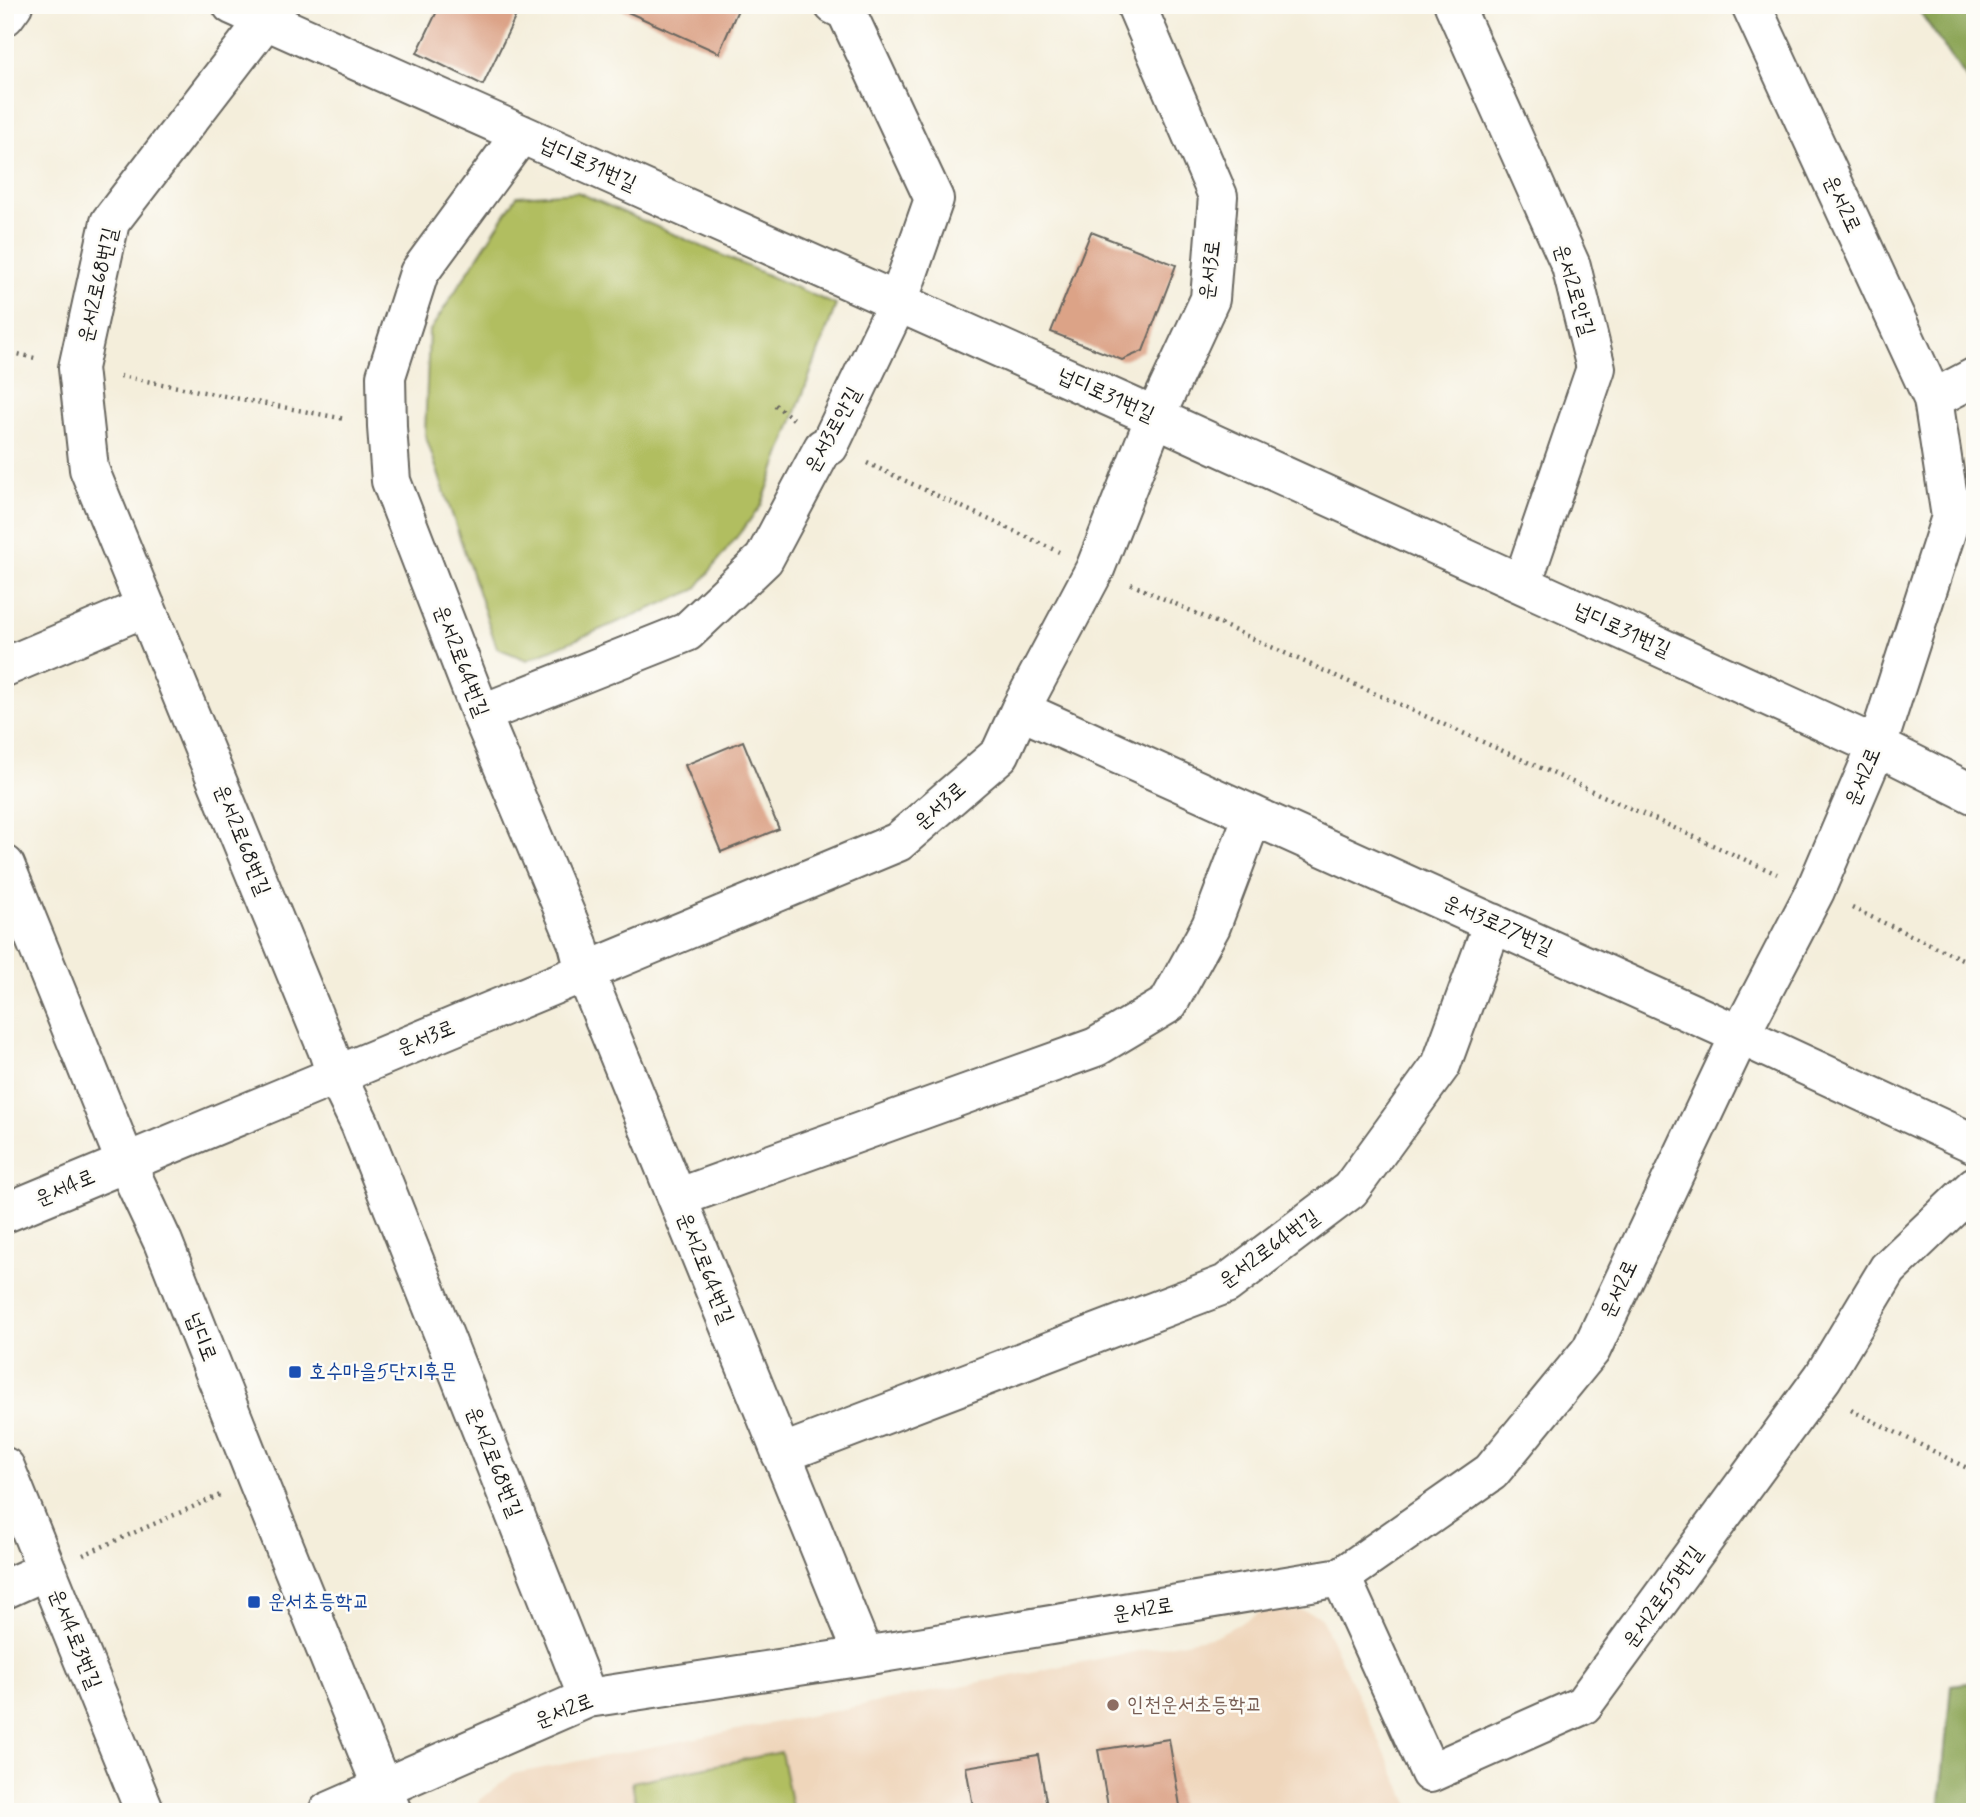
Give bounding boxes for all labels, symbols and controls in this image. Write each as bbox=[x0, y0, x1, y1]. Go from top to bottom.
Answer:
street label: 넙디로31번길 bbox=[535, 130, 641, 198]
street label: 운서2로 bbox=[1816, 170, 1868, 238]
street label: 운서2로68번길 bbox=[71, 225, 125, 345]
street label: 운서3로 bbox=[1192, 238, 1228, 302]
street label: 운서2로안길 bbox=[1547, 241, 1601, 340]
street label: 넙디로31번길 bbox=[1053, 361, 1159, 429]
street label: 운서3로안길 bbox=[798, 382, 868, 478]
street label: 넙디로31번길 bbox=[1569, 596, 1675, 664]
street label: 운서2로64번길 bbox=[427, 601, 495, 721]
street label: 운서2로 bbox=[1838, 743, 1888, 811]
street label: 운서3로 bbox=[908, 776, 972, 836]
street label: 운서2로68번길 bbox=[207, 780, 277, 900]
street label: 운서3로27번길 bbox=[1439, 888, 1557, 962]
street label: 운서3로 bbox=[393, 1014, 459, 1062]
street label: 운서4로 bbox=[31, 1163, 99, 1213]
street label: 운서2로64번길 bbox=[1213, 1203, 1325, 1295]
street label: 운서2로64번길 bbox=[670, 1208, 740, 1328]
street label: 운서2로 bbox=[1593, 1255, 1645, 1323]
street label: 넙디로 bbox=[179, 1308, 223, 1366]
place label: 호수마을5단지후문 bbox=[309, 1358, 457, 1386]
marker: 호수마을5단지후문 bbox=[287, 1364, 303, 1380]
street label: 운서2로68번길 bbox=[459, 1402, 529, 1522]
street label: 운서2로55번길 bbox=[1616, 1540, 1710, 1654]
street label: 운서4로3번길 bbox=[42, 1585, 108, 1694]
place label: 운서초등학교 bbox=[268, 1588, 369, 1616]
street label: 운서2로 bbox=[1111, 1591, 1175, 1629]
marker: 운서초등학교 bbox=[246, 1594, 262, 1610]
street label: 운서2로 bbox=[531, 1687, 597, 1735]
place label: 인천운서초등학교 bbox=[1127, 1691, 1262, 1719]
marker: 인천운서초등학교 bbox=[1105, 1697, 1121, 1713]

